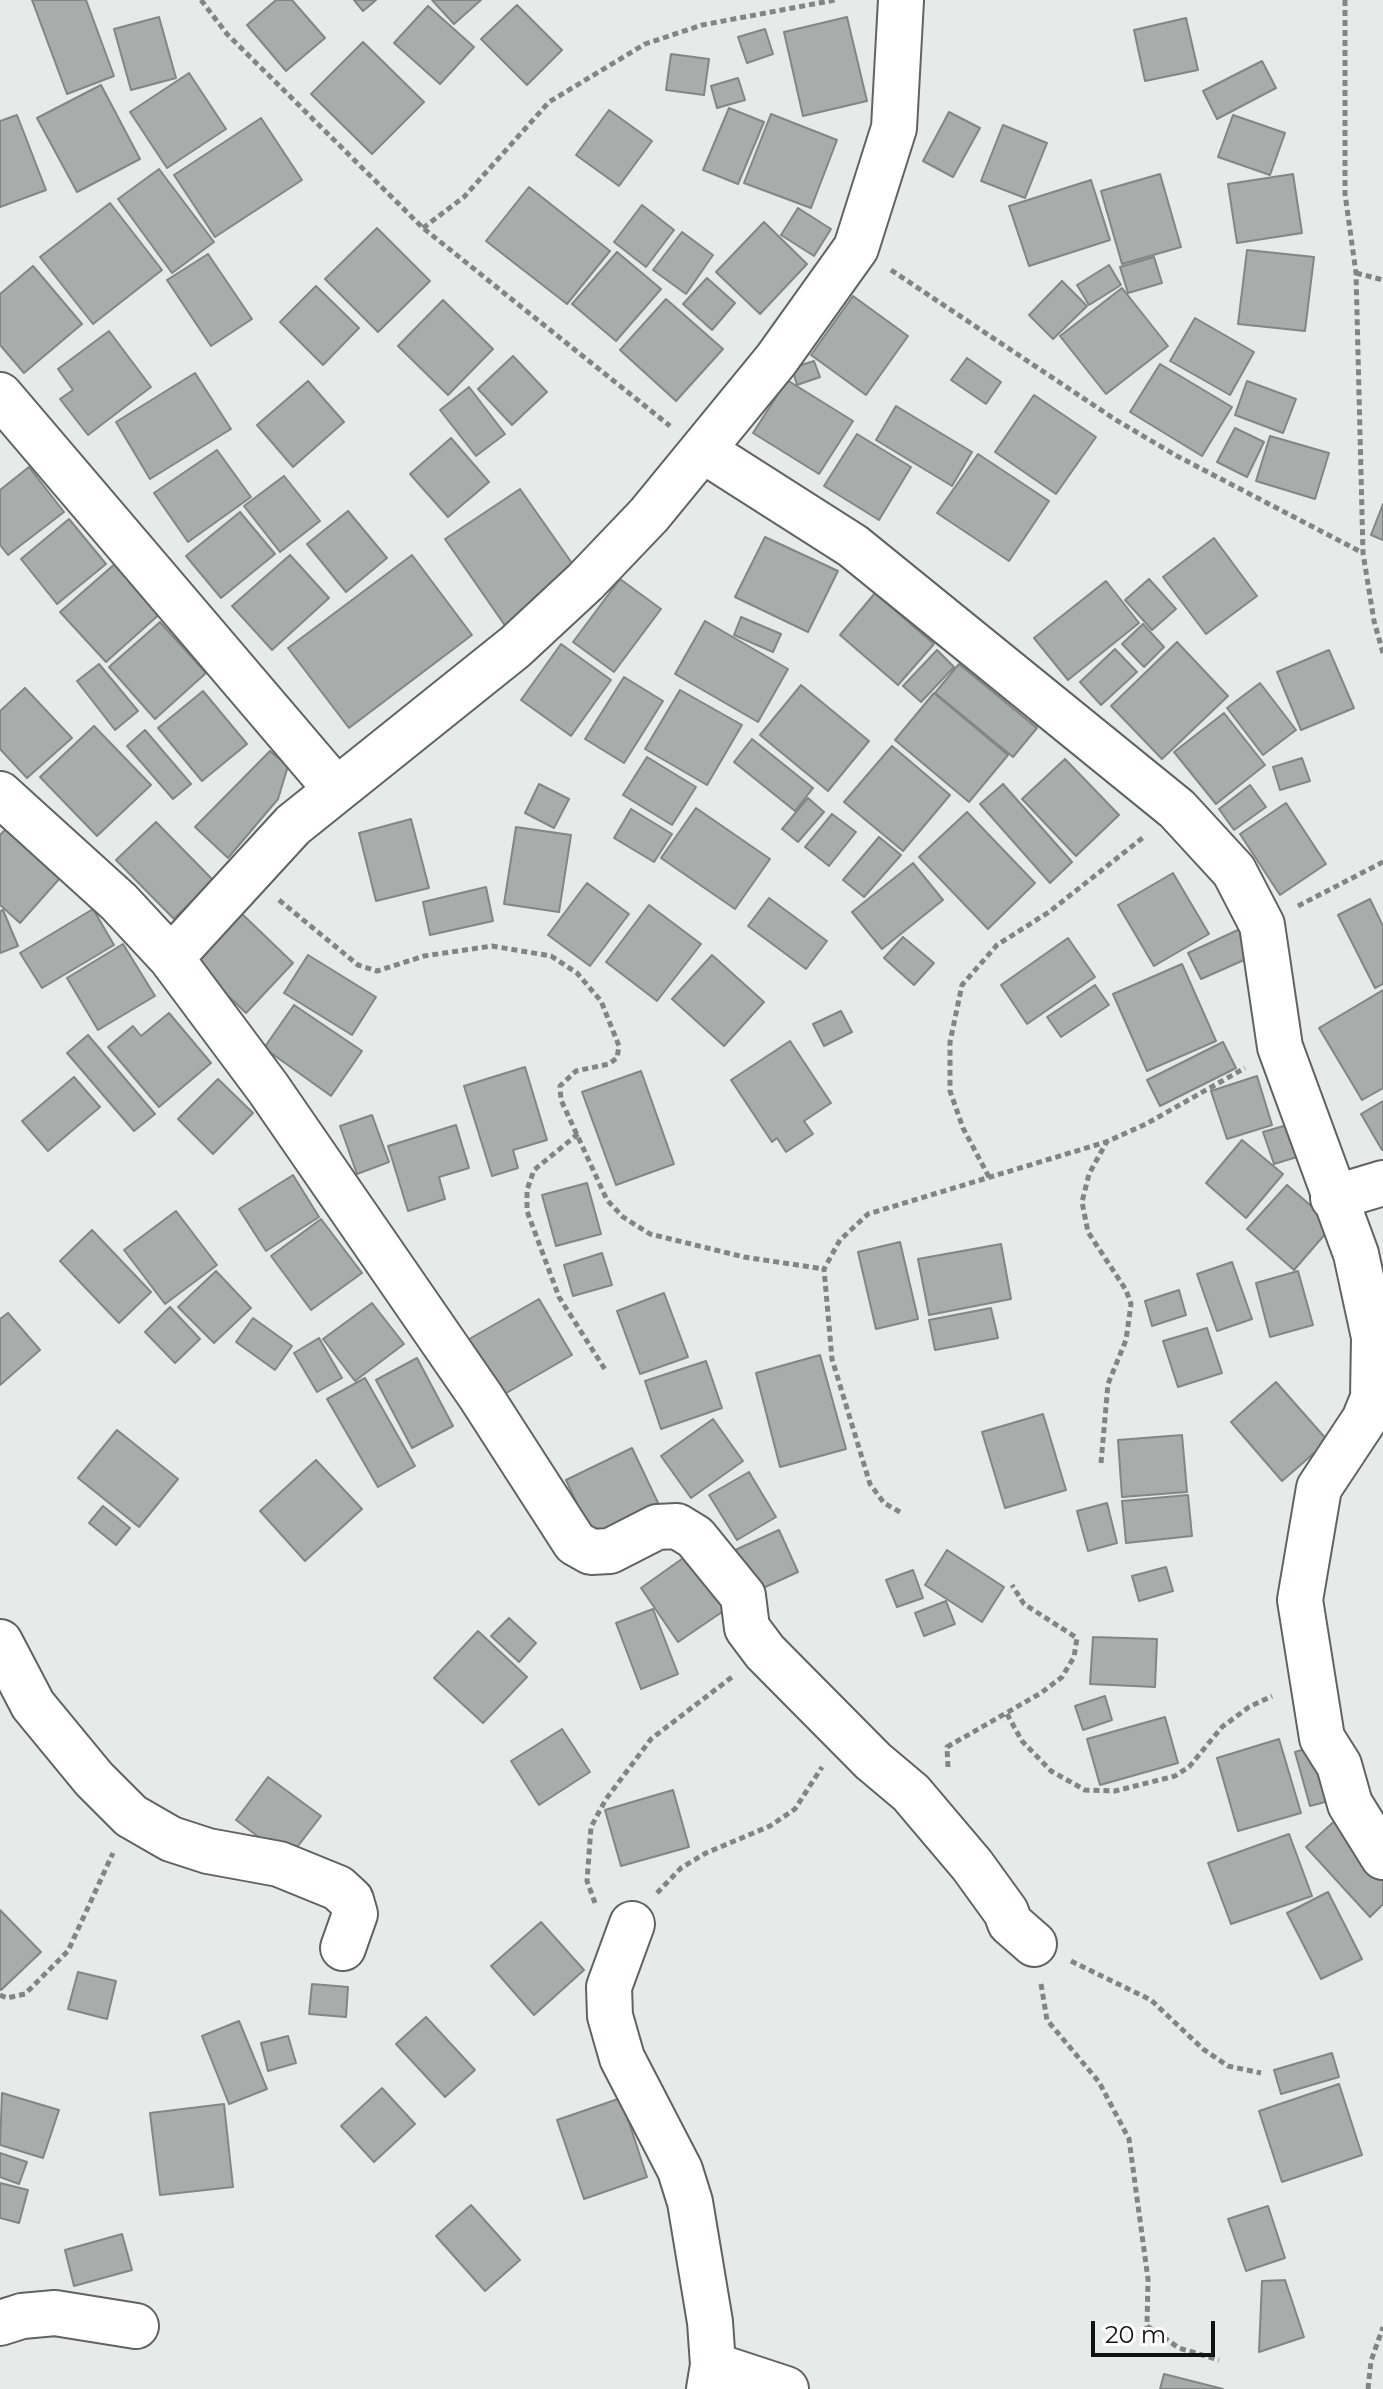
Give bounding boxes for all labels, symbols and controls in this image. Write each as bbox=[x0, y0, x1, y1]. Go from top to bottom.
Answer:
scale bar bbox=[1095, 2305, 1219, 2355]
text: 20 m bbox=[1105, 2320, 1166, 2349]

